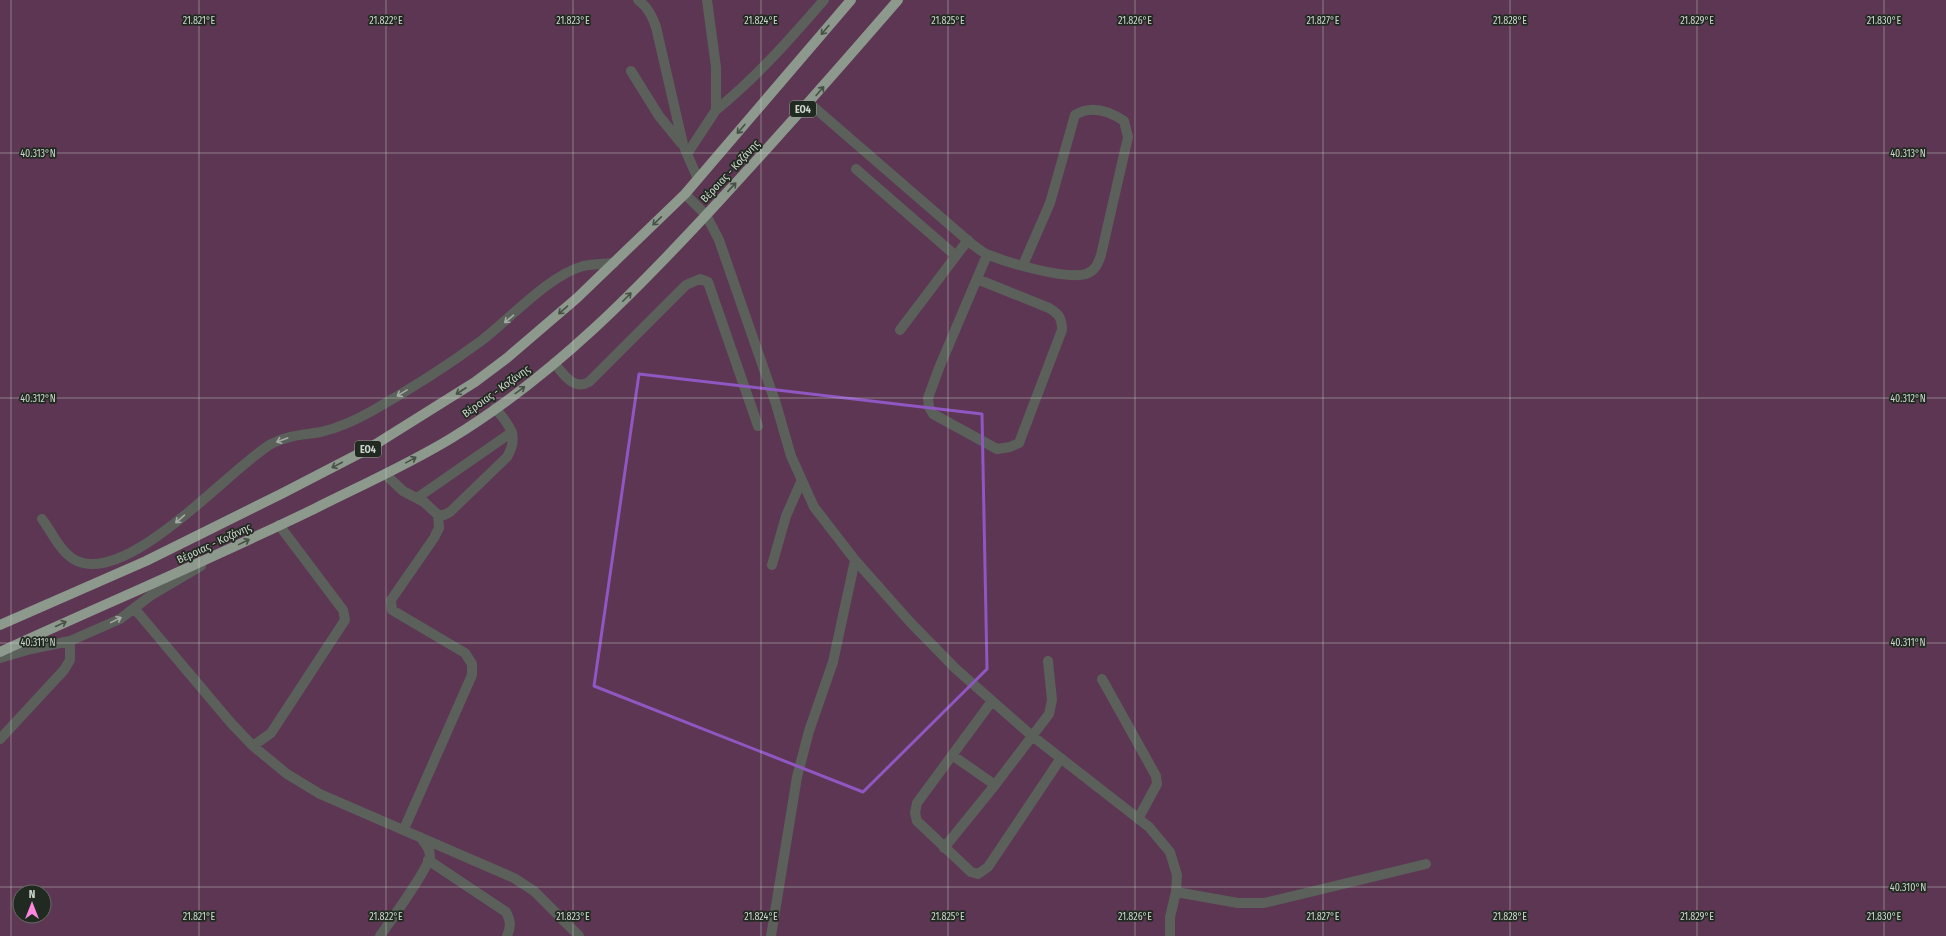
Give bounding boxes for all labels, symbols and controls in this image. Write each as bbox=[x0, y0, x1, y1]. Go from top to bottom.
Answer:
text: 21.821°E bbox=[183, 15, 216, 27]
text: 21.822°E bbox=[369, 15, 403, 27]
text: 21.823°E bbox=[556, 15, 590, 27]
text: 21.824°E bbox=[744, 15, 778, 27]
text: 21.825°E bbox=[931, 15, 965, 27]
text: 21.826°E bbox=[1118, 15, 1152, 27]
text: 21.827°E bbox=[1306, 15, 1340, 27]
text: 21.828°E bbox=[1493, 15, 1527, 27]
text: 21.829°E bbox=[1680, 15, 1714, 27]
text: 21.830°E bbox=[1867, 15, 1901, 27]
one-way arrow bbox=[821, 24, 830, 35]
one-way arrow bbox=[815, 85, 824, 96]
road number: ΕΟ4 bbox=[790, 101, 816, 117]
one-way arrow bbox=[737, 123, 746, 134]
street label: Βέροιας - Κοζάνης bbox=[698, 137, 763, 205]
text: 40.313°N bbox=[20, 148, 56, 160]
text: 40.313°N bbox=[1890, 148, 1926, 160]
one-way arrow bbox=[727, 182, 737, 192]
one-way arrow bbox=[652, 216, 662, 226]
one-way arrow bbox=[622, 292, 632, 302]
one-way arrow bbox=[557, 306, 568, 315]
one-way arrow bbox=[503, 314, 514, 323]
street label: Βέροιας - Κοζάνης bbox=[460, 362, 533, 420]
one-way arrow bbox=[514, 386, 525, 394]
one-way arrow bbox=[456, 387, 467, 395]
one-way arrow bbox=[396, 389, 408, 397]
text: 40.312°N bbox=[20, 393, 56, 405]
text: 40.312°N bbox=[1890, 393, 1926, 405]
one-way arrow bbox=[277, 436, 289, 444]
road number: ΕΟ4 bbox=[355, 441, 381, 457]
one-way arrow bbox=[404, 456, 416, 464]
one-way arrow bbox=[332, 462, 344, 469]
one-way arrow bbox=[175, 514, 185, 523]
street label: Βέροιας - Κοζάνης bbox=[175, 520, 254, 566]
one-way arrow bbox=[237, 538, 249, 546]
one-way arrow bbox=[110, 616, 122, 623]
one-way arrow bbox=[55, 620, 67, 627]
text: 40.311°N bbox=[21, 637, 55, 649]
text: 40.311°N bbox=[1891, 637, 1925, 649]
text: 40.310°N bbox=[1890, 882, 1926, 894]
north arrow bbox=[12, 884, 52, 924]
text: N bbox=[29, 888, 35, 901]
text: 21.821°E bbox=[183, 911, 216, 923]
text: 21.822°E bbox=[369, 911, 403, 923]
text: 21.823°E bbox=[556, 911, 590, 923]
text: 21.824°E bbox=[744, 911, 778, 923]
text: 21.825°E bbox=[931, 911, 965, 923]
text: 21.826°E bbox=[1118, 911, 1152, 923]
text: 21.827°E bbox=[1306, 911, 1340, 923]
text: 21.828°E bbox=[1493, 911, 1527, 923]
text: 21.829°E bbox=[1680, 911, 1714, 923]
text: 21.830°E bbox=[1867, 911, 1901, 923]

